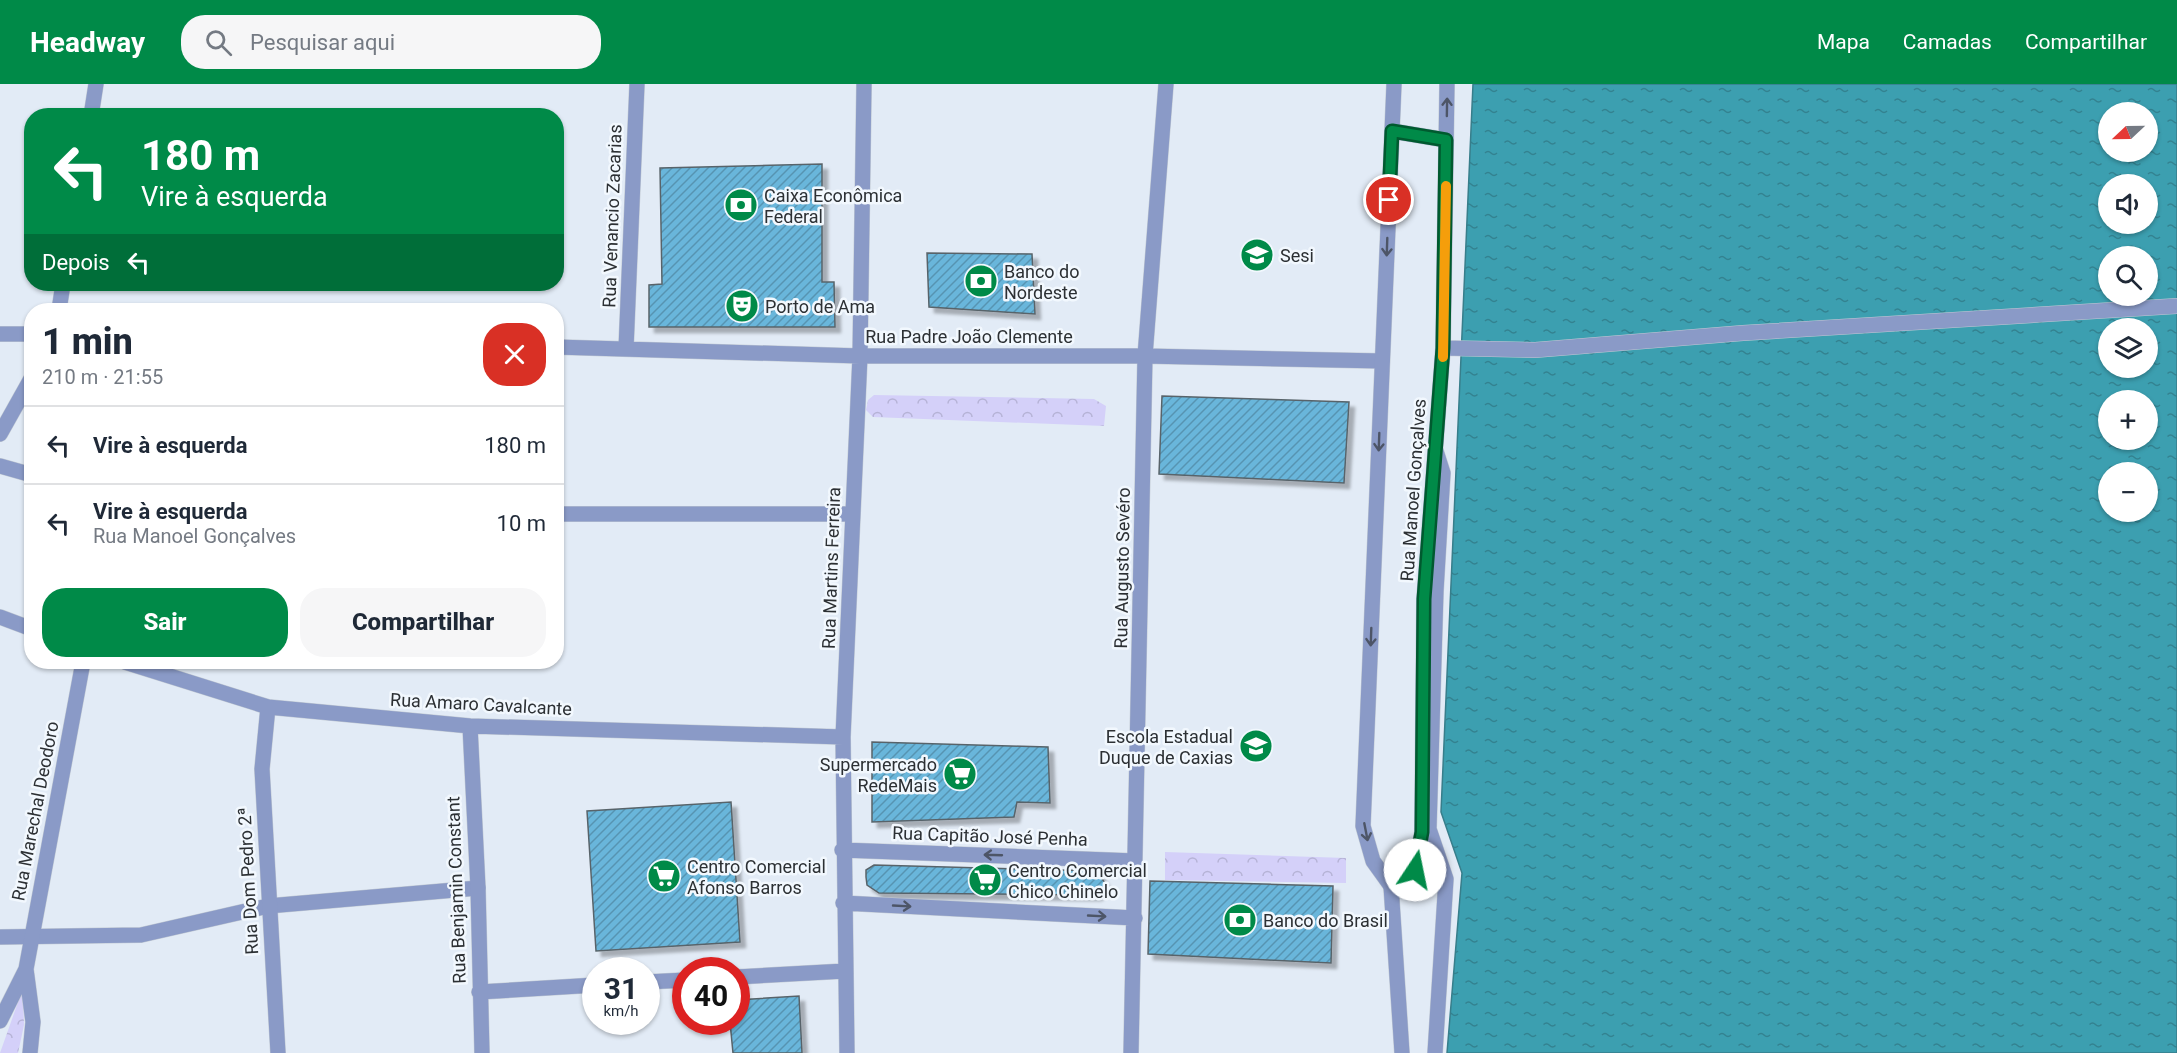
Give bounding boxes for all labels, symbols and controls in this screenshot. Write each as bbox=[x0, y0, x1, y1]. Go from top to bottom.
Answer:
search box bbox=[181, 15, 601, 69]
text: Headway bbox=[30, 26, 145, 59]
icon: search bbox=[202, 26, 235, 59]
text: Pesquisar aqui bbox=[250, 30, 395, 55]
text: Mapa bbox=[1817, 30, 1870, 54]
text: Camadas bbox=[1903, 30, 1992, 54]
text: Compartilhar bbox=[2025, 30, 2147, 54]
one-way arrow bbox=[1441, 97, 1453, 117]
north arrow bbox=[2098, 102, 2158, 162]
map controls bbox=[2098, 102, 2158, 522]
street label: Rua Venancio Zacarias bbox=[598, 124, 626, 308]
text: 180 m bbox=[141, 131, 260, 180]
icon: left bbox=[42, 132, 120, 210]
pin bbox=[1363, 174, 1414, 225]
button: sound bbox=[2098, 174, 2158, 234]
text: Vire à esquerda bbox=[141, 181, 328, 213]
icon: arrive bbox=[1372, 183, 1405, 216]
place label: Caixa Econômica Federal bbox=[764, 185, 902, 227]
bank icon: Caixa Econômica Federal bbox=[723, 187, 759, 223]
school or university icon: Sesi bbox=[1239, 237, 1275, 273]
one-way arrow bbox=[1381, 237, 1393, 257]
place label: Sesi bbox=[1280, 245, 1314, 266]
icon: left bbox=[122, 246, 155, 279]
button: search bbox=[2098, 246, 2158, 306]
text: Depois bbox=[42, 250, 110, 275]
place label: Banco do Nordeste bbox=[1004, 261, 1080, 303]
bank icon: Banco do Nordeste bbox=[963, 263, 999, 299]
theatre icon: Porto de Ama bbox=[724, 288, 760, 324]
place label: Porto de Ama bbox=[765, 296, 875, 317]
button: layers bbox=[2098, 318, 2158, 378]
text: 1 min bbox=[42, 321, 133, 363]
button: close bbox=[483, 323, 546, 386]
street label: Rua Padre João Clemente bbox=[865, 326, 1073, 347]
text: 210 m · 21:55 bbox=[42, 365, 163, 389]
button: + bbox=[2098, 390, 2158, 450]
street label: Rua Manoel Gonçalves bbox=[1396, 398, 1430, 582]
icon: left bbox=[42, 429, 75, 462]
one-way arrow bbox=[1373, 432, 1384, 452]
text: Vire à esquerda bbox=[93, 433, 247, 458]
text: 180 m bbox=[484, 433, 546, 458]
button: − bbox=[2098, 462, 2158, 522]
street label: Rua Martins Ferreira bbox=[818, 487, 844, 649]
street label: Rua Augusto Sevéro bbox=[1110, 487, 1134, 649]
text: Vire à esquerda bbox=[93, 499, 247, 524]
icon: left bbox=[42, 507, 75, 540]
text: 10 m bbox=[497, 511, 546, 536]
text: Rua Manoel Gonçalves bbox=[93, 524, 296, 548]
button: Sair bbox=[42, 588, 288, 657]
button: Compartilhar bbox=[300, 588, 546, 657]
one-way arrow bbox=[1365, 627, 1377, 647]
street label: Rua Amaro Cavalcante bbox=[390, 689, 572, 719]
street label: Rua Marechal Deodoro bbox=[7, 719, 63, 903]
place label: Escola Estadual Duque de Caxias bbox=[1099, 726, 1233, 768]
school or university icon: Escola Estadual Duque de Caxias bbox=[1238, 728, 1274, 764]
place label: Supermercado RedeMais bbox=[820, 754, 937, 796]
supermarket icon: Supermercado RedeMais bbox=[942, 756, 978, 792]
street label: Rua Benjamin Constant bbox=[442, 796, 470, 984]
street label: Rua Dom Pedro 2ª bbox=[234, 807, 262, 955]
one-way arrow bbox=[1360, 821, 1371, 841]
street label: Rua Capitão José Penha bbox=[892, 822, 1088, 850]
position arrow bbox=[1383, 838, 1447, 902]
one-way arrow bbox=[983, 850, 1003, 861]
place label: Centro Comercial Afonso Barros bbox=[687, 856, 826, 898]
supermarket icon: Centro Comercial Afonso Barros bbox=[646, 858, 682, 894]
place label: Centro Comercial Chico Chinelo bbox=[1008, 860, 1147, 902]
supermarket icon: Centro Comercial Chico Chinelo bbox=[967, 862, 1003, 898]
one-way arrow bbox=[891, 900, 911, 911]
bank icon: Banco do Brasil bbox=[1222, 902, 1258, 938]
one-way arrow bbox=[1086, 910, 1106, 921]
place label: Banco do Brasil bbox=[1263, 910, 1388, 931]
speed limit sign: 40 bbox=[672, 957, 750, 1035]
text: 31 bbox=[604, 971, 638, 1006]
text: km/h bbox=[603, 1002, 639, 1020]

